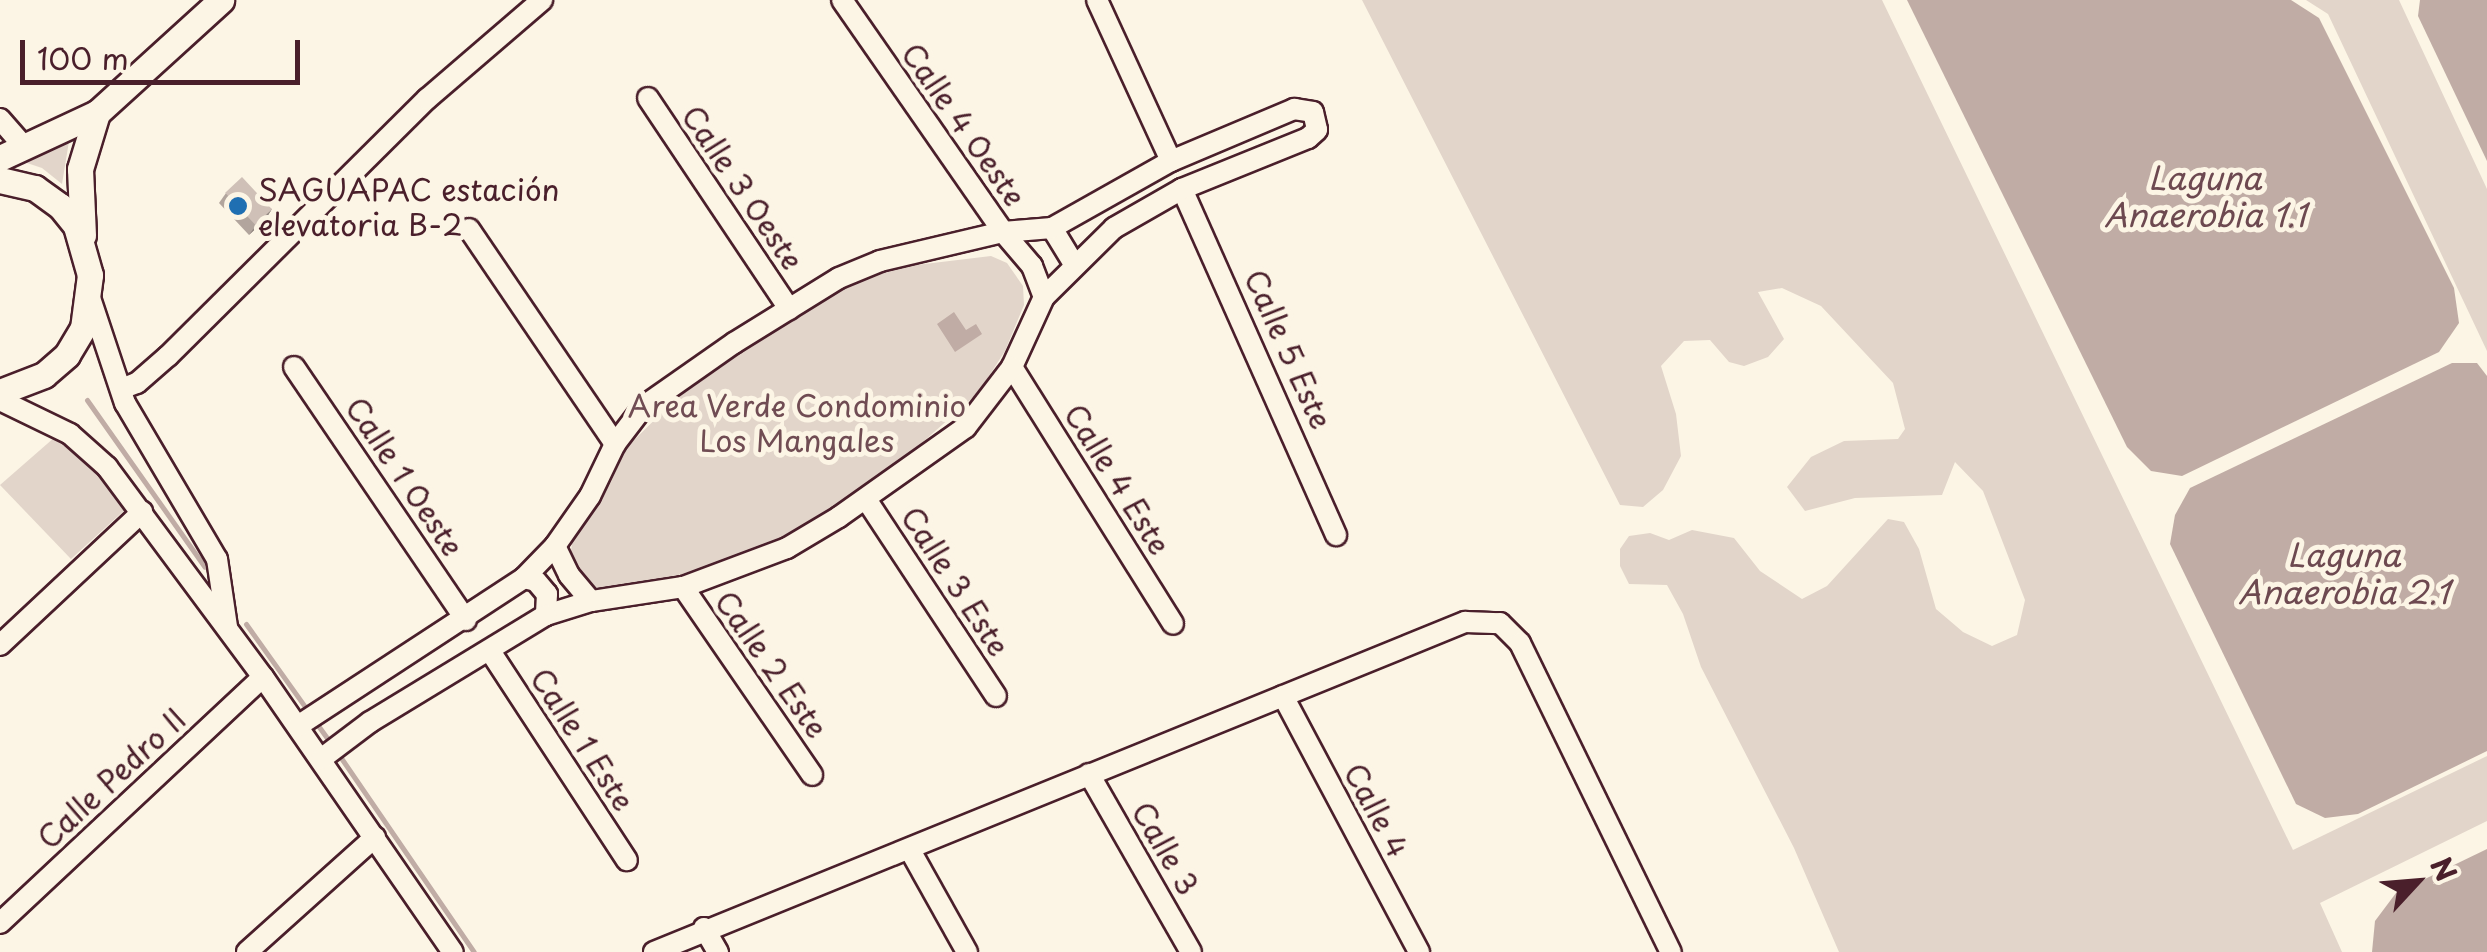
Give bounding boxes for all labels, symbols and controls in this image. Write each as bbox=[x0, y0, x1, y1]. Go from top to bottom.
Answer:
scale bar bbox=[25, 20, 305, 82]
text: 100 m bbox=[37, 35, 129, 80]
street label: Calle 4 Oeste bbox=[894, 35, 1034, 213]
street label: Calle 3 Oeste bbox=[675, 98, 811, 276]
water label: Laguna Anaerobia 1.1 bbox=[2104, 159, 2306, 234]
place label: SAGUAPAC estación elevatoria B-2 bbox=[258, 171, 561, 242]
marker: SAGUAPAC estación elevatoria B-2 bbox=[227, 195, 249, 217]
street label: Calle 5 Este bbox=[1238, 263, 1340, 435]
park label: Area Verde Condominio Los Mangales bbox=[626, 387, 968, 458]
street label: Calle 1 Oeste bbox=[338, 389, 472, 563]
street label: Calle 4 Este bbox=[1057, 396, 1179, 562]
street label: Calle 3 Este bbox=[894, 499, 1018, 663]
water label: Laguna Anaerobia 2.1 bbox=[2238, 536, 2450, 611]
street label: Calle 2 Este bbox=[707, 582, 837, 746]
street label: Calle 1 Este bbox=[523, 660, 643, 818]
street label: Calle Pedro II bbox=[29, 699, 193, 857]
street label: Calle 4 bbox=[1337, 756, 1417, 864]
street label: Calle 3 bbox=[1125, 795, 1207, 901]
north arrow bbox=[2367, 832, 2467, 932]
text: N bbox=[2420, 849, 2469, 888]

